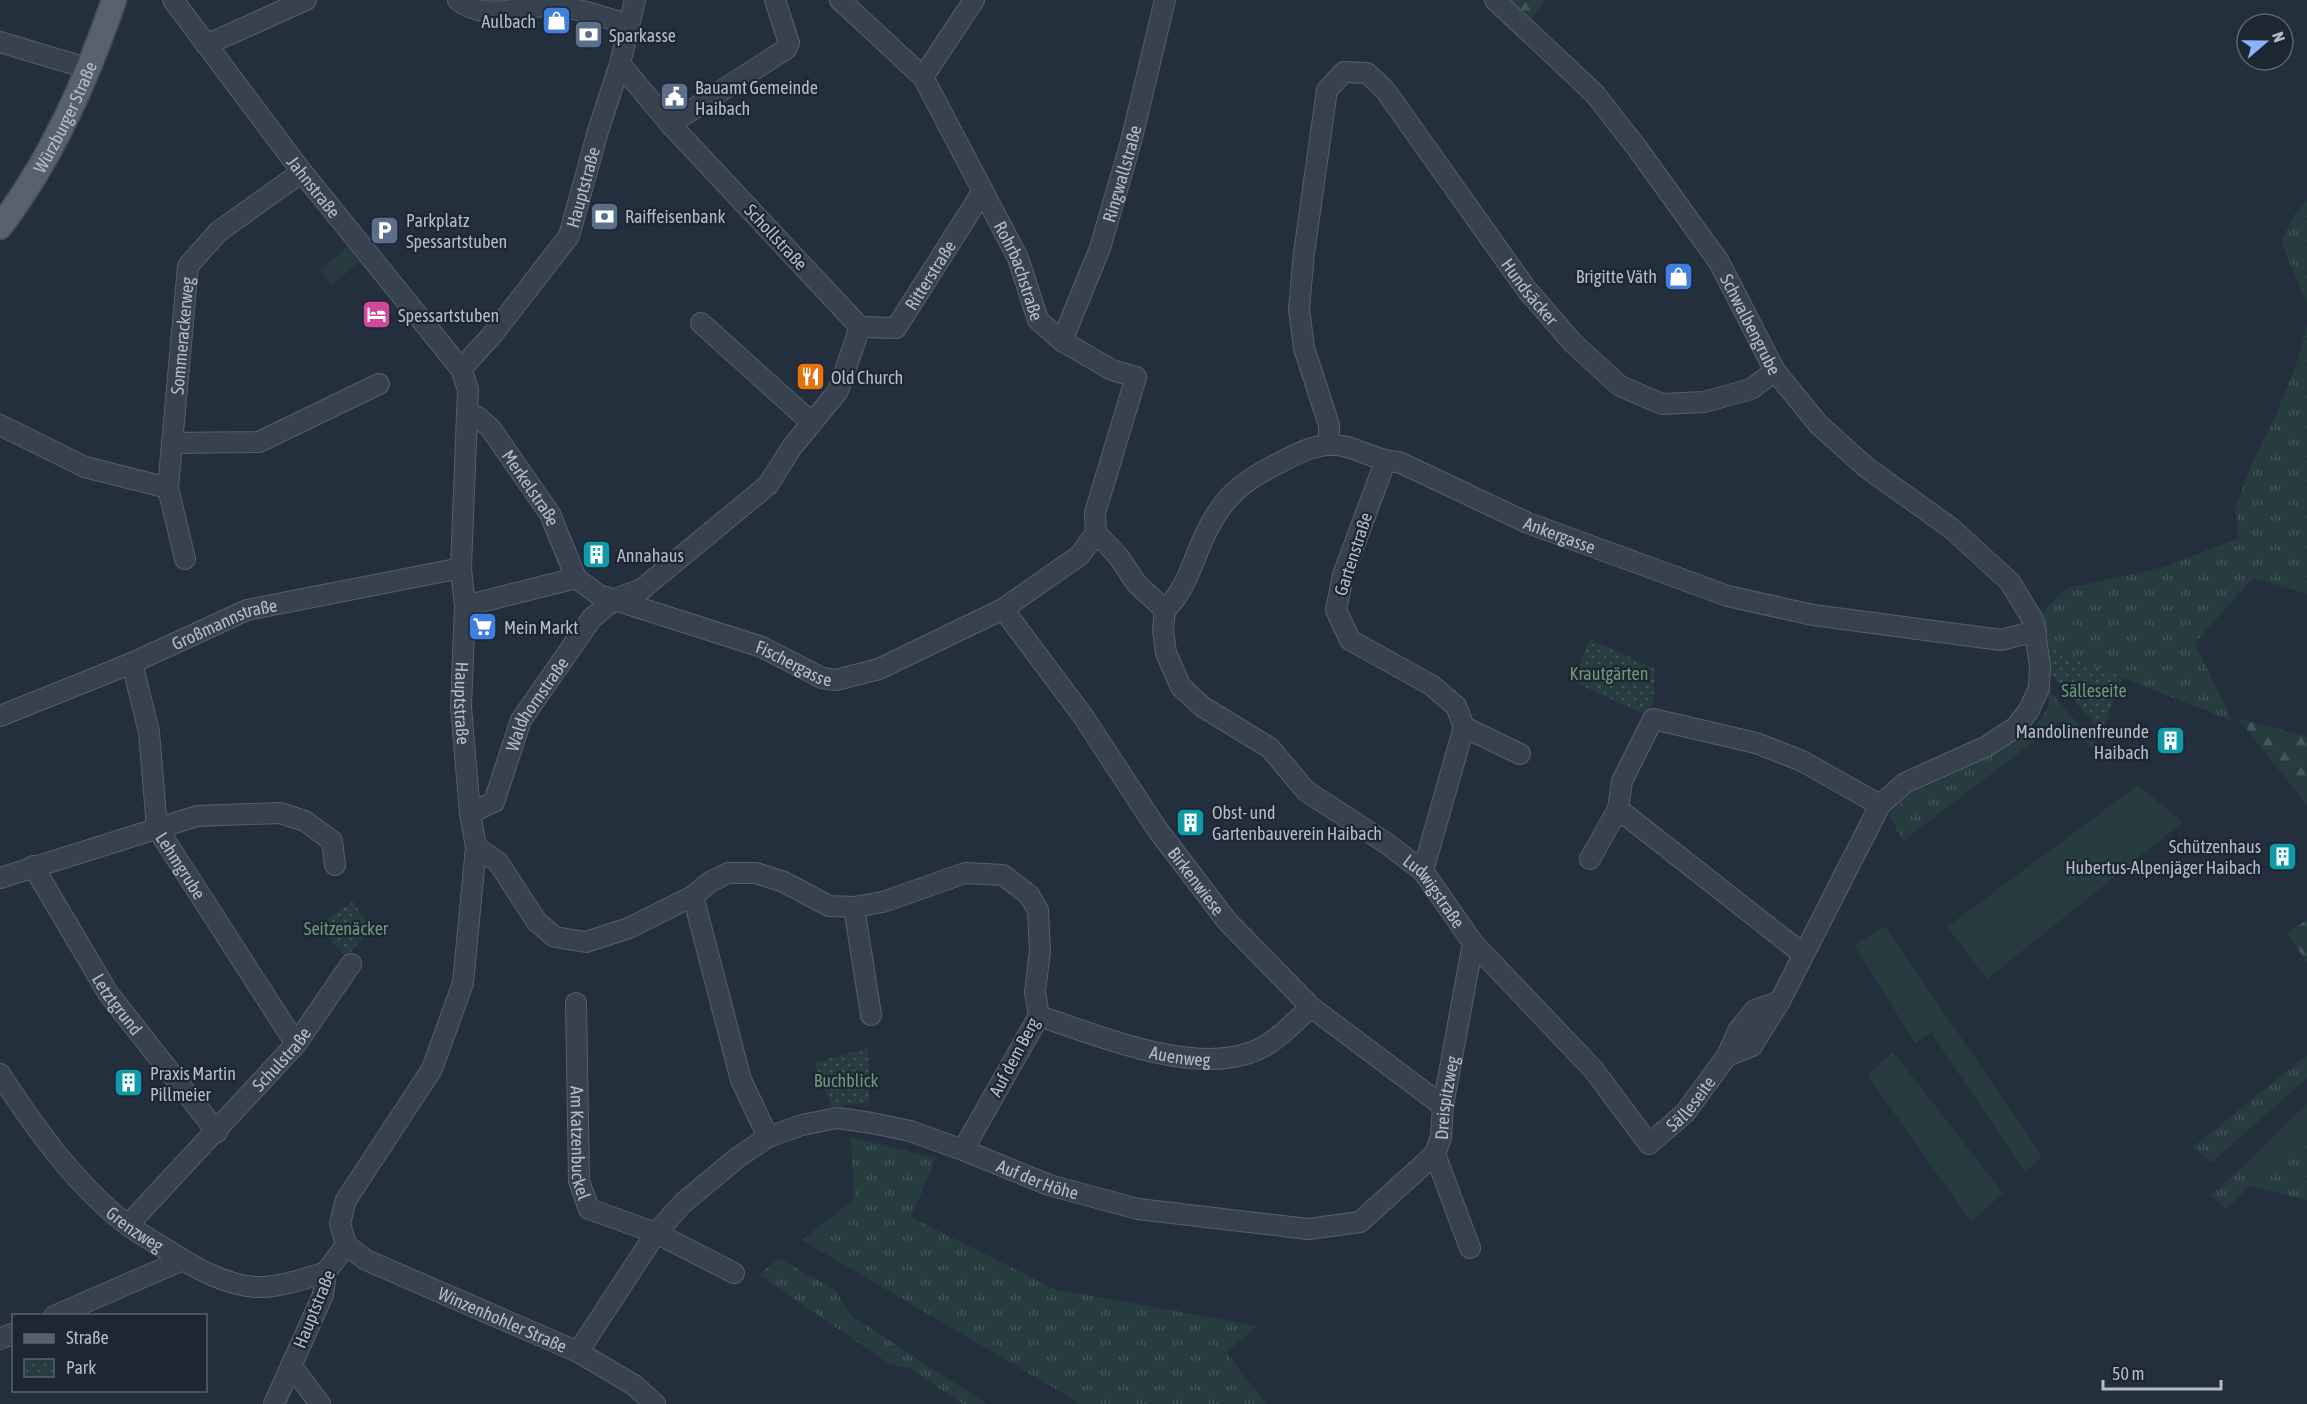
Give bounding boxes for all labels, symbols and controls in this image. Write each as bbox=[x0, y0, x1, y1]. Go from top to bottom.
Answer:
shop icon: Aulbach bbox=[541, 5, 573, 37]
place label: Aulbach bbox=[481, 11, 536, 32]
north arrow bbox=[2235, 12, 2295, 72]
bank icon: Sparkasse bbox=[572, 19, 604, 51]
place label: Sparkasse bbox=[609, 25, 676, 46]
text: N bbox=[2269, 29, 2289, 44]
street label: Würzburger Straße bbox=[28, 58, 101, 176]
place label: Bauamt Gemeinde Haibach bbox=[695, 77, 818, 119]
public building icon: Bauamt Gemeinde Haibach bbox=[658, 81, 690, 113]
street label: Ringwallstraße bbox=[1098, 123, 1145, 224]
street label: Hauptstraße bbox=[561, 145, 604, 230]
street label: Jahnstraße bbox=[283, 152, 345, 222]
bank icon: Raiffeisenbank bbox=[588, 200, 620, 232]
street label: Schollstraße bbox=[740, 200, 812, 274]
place label: Raiffeisenbank bbox=[625, 206, 725, 227]
place label: Parkplatz Spessartstuben bbox=[406, 210, 507, 252]
parking icon: Parkplatz Spessartstuben bbox=[369, 214, 401, 246]
street label: Rohrbachstraße bbox=[990, 217, 1048, 323]
street label: Ritterstraße bbox=[900, 236, 960, 314]
street label: Hundsäcker bbox=[1497, 254, 1563, 330]
shop icon: Brigitte Väth bbox=[1662, 260, 1694, 292]
place label: Brigitte Väth bbox=[1576, 266, 1657, 287]
street label: Schwalbengrube bbox=[1716, 270, 1786, 378]
street label: Sommerackerweg bbox=[166, 276, 197, 395]
hotel icon: Spessartstuben bbox=[361, 299, 393, 331]
place label: Spessartstuben bbox=[398, 305, 499, 326]
restaurant icon: Old Church bbox=[794, 361, 826, 393]
place label: Old Church bbox=[831, 367, 903, 388]
street label: Merkelstraße bbox=[498, 446, 564, 529]
street label: Gartenstraße bbox=[1330, 510, 1376, 598]
street label: Ankergasse bbox=[1521, 512, 1598, 557]
building icon: Annahaus bbox=[580, 539, 612, 571]
place label: Annahaus bbox=[617, 545, 684, 566]
street label: Großmannstraße bbox=[168, 594, 279, 654]
supermarket icon: Mein Markt bbox=[467, 611, 499, 643]
place label: Mein Markt bbox=[504, 617, 578, 638]
street label: Fischergasse bbox=[753, 635, 833, 690]
street label: Waldhornstraße bbox=[501, 653, 572, 754]
street label: Hauptstraße bbox=[450, 661, 475, 745]
park label: Krautgärten bbox=[1570, 663, 1648, 684]
park label: Sälleseite bbox=[2061, 680, 2127, 701]
place label: Mandolinenfreunde Haibach bbox=[2016, 721, 2149, 763]
building icon: Mandolinenfreunde Haibach bbox=[2154, 725, 2186, 757]
place label: Obst- und Gartenbauverein Haibach bbox=[1212, 802, 1382, 844]
building icon: Obst- und Gartenbauverein Haibach bbox=[1175, 806, 1207, 838]
street label: Lehmgrube bbox=[152, 828, 210, 903]
place label: Schützenhaus Hubertus-Alpenjäger Haibach bbox=[2065, 836, 2261, 878]
building icon: Schützenhaus Hubertus-Alpenjäger Haibach bbox=[2266, 840, 2298, 872]
street label: Birkenwiese bbox=[1164, 843, 1229, 919]
street label: Ludwigstraße bbox=[1399, 850, 1470, 932]
park label: Seitzenäcker bbox=[304, 918, 389, 939]
street label: Letztgrund bbox=[88, 970, 147, 1039]
street label: Auf dem Berg bbox=[984, 1014, 1044, 1100]
street label: Schulstraße bbox=[248, 1023, 315, 1095]
street label: Auenweg bbox=[1148, 1041, 1211, 1070]
street label: Dreispitzweg bbox=[1430, 1054, 1463, 1140]
place label: Praxis Martin Pillmeier bbox=[150, 1063, 236, 1105]
building icon: Praxis Martin Pillmeier bbox=[113, 1067, 145, 1099]
park label: Buchblick bbox=[814, 1070, 878, 1091]
street label: Sälleseite bbox=[1661, 1072, 1719, 1135]
street label: Am Katzenbuckel bbox=[567, 1086, 595, 1203]
street label: Auf der Höhe bbox=[994, 1154, 1081, 1203]
street label: Grenzweg bbox=[102, 1202, 168, 1256]
street label: Hauptstraße bbox=[289, 1267, 339, 1351]
street label: Winzenhohler Straße bbox=[435, 1282, 570, 1356]
legend bbox=[12, 1314, 207, 1392]
text: Straße bbox=[66, 1327, 109, 1348]
scale bar bbox=[2103, 1353, 2222, 1391]
text: Park bbox=[66, 1357, 96, 1378]
text: 50 m bbox=[2112, 1363, 2144, 1384]

